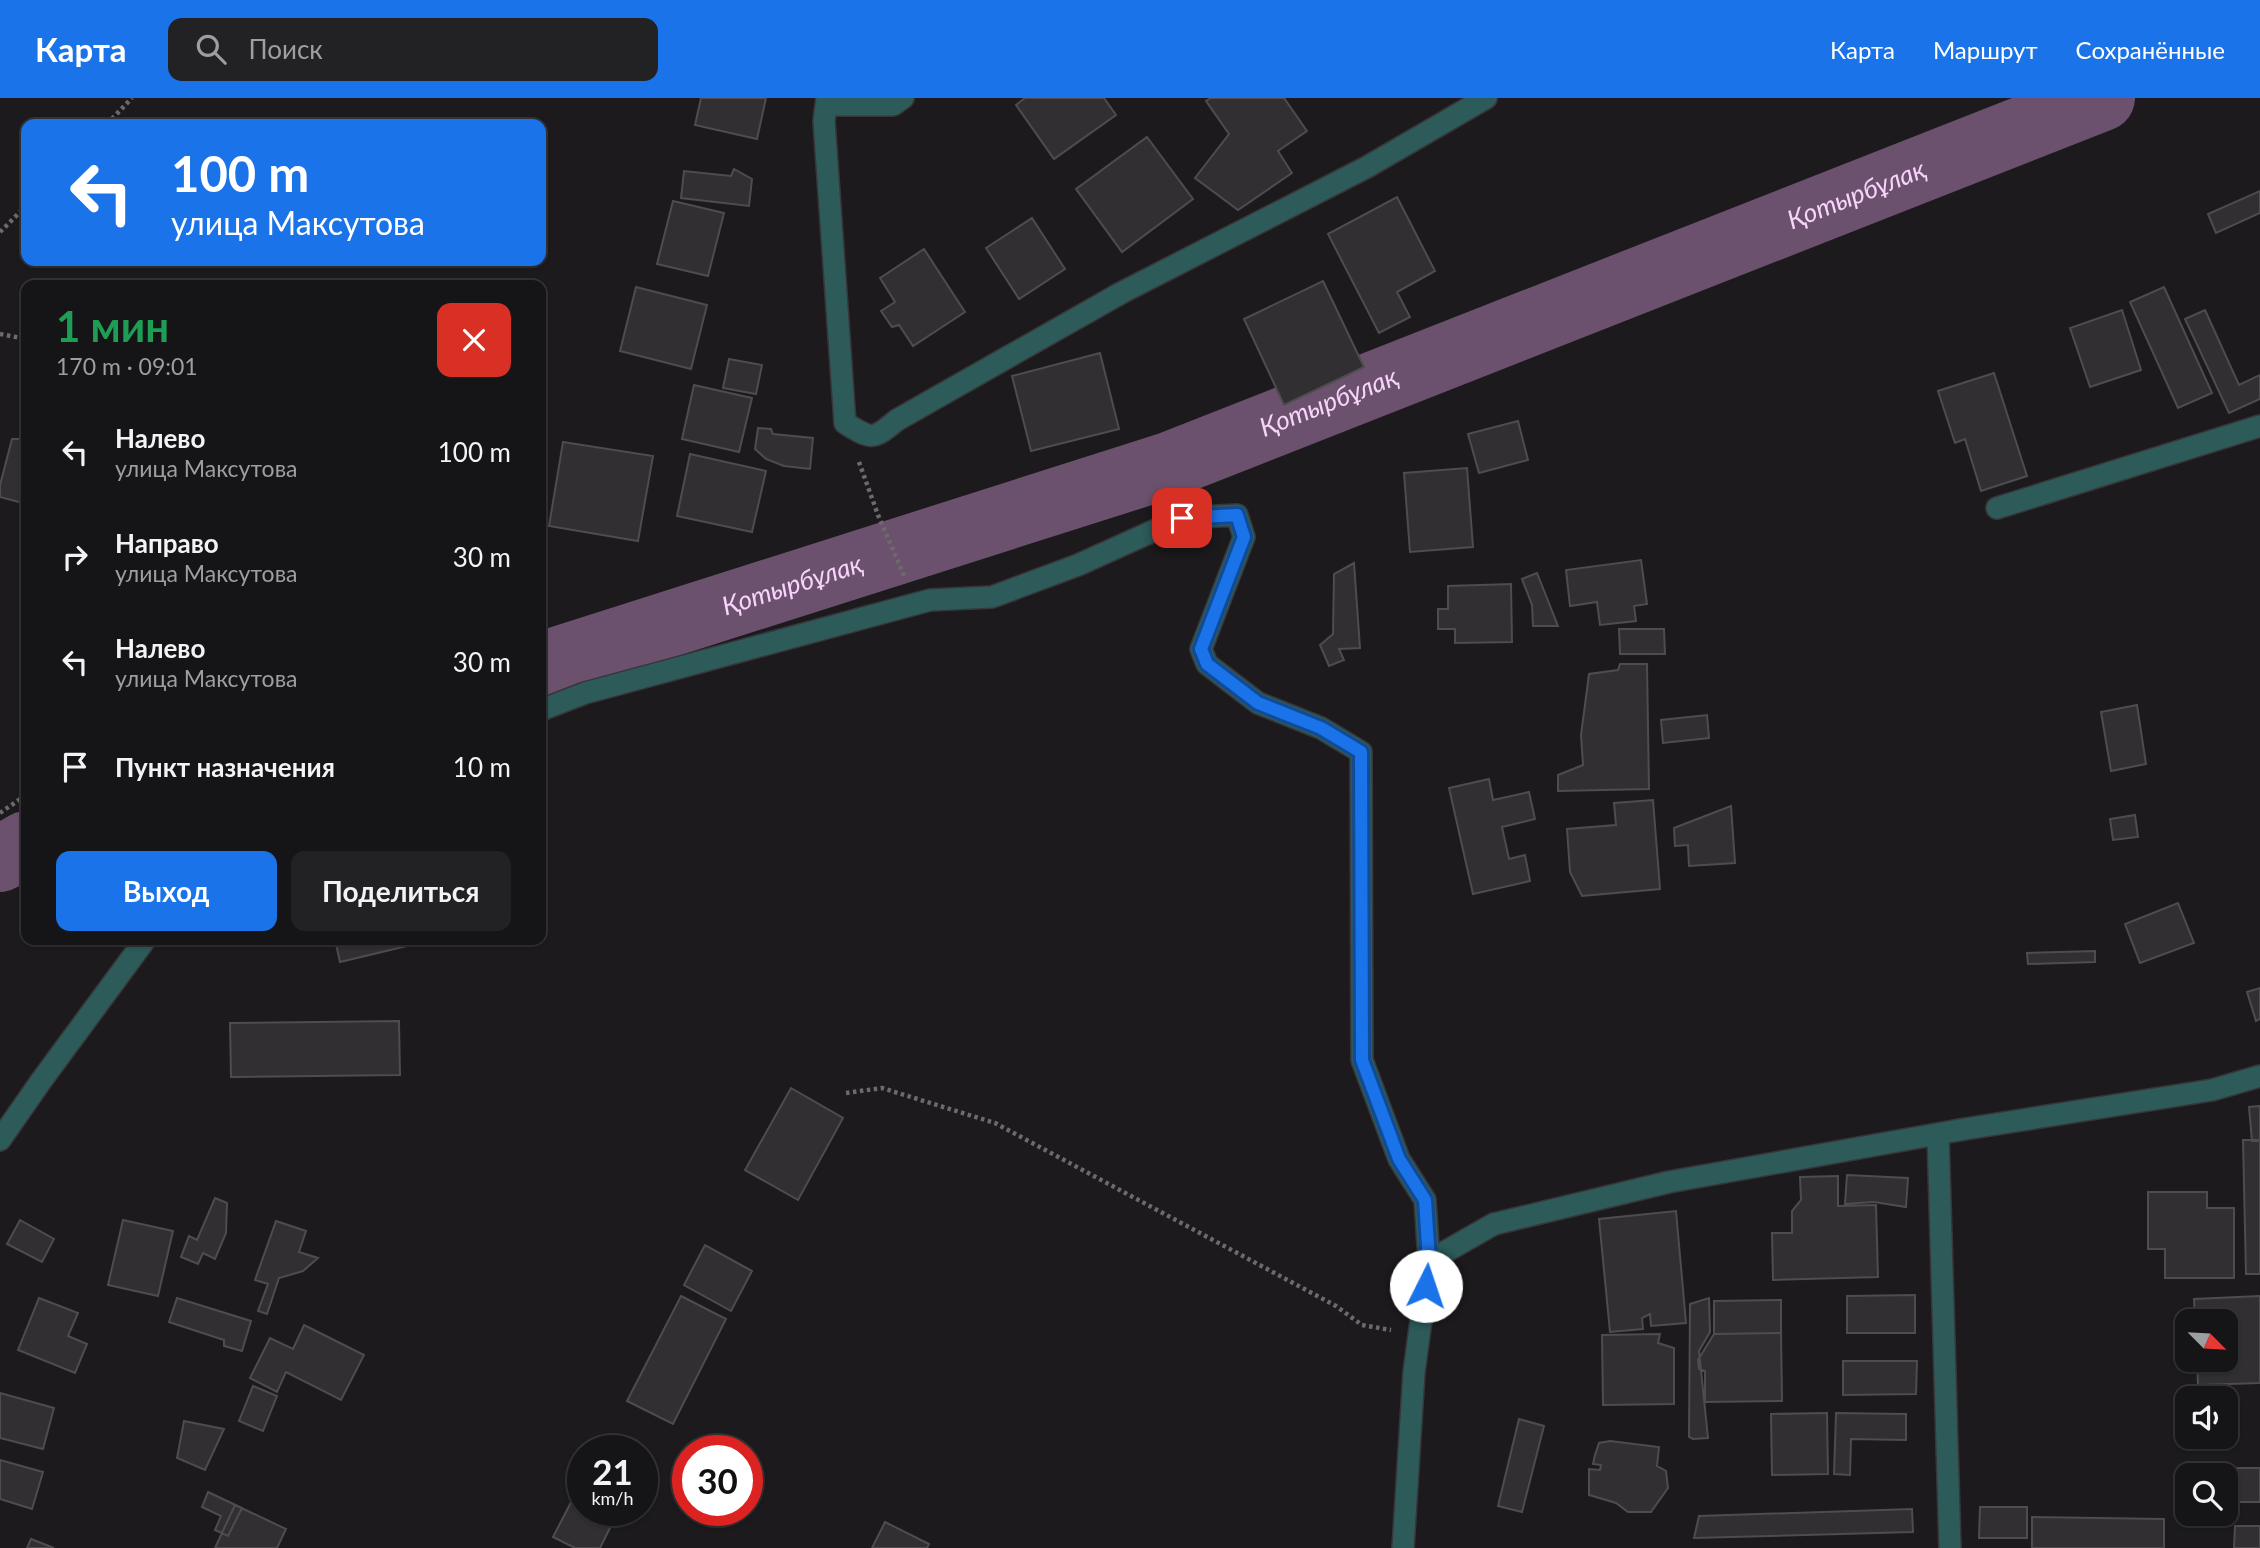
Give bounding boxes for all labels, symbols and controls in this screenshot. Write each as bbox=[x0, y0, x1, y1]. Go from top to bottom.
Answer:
search box bbox=[168, 18, 658, 81]
text: Карта bbox=[35, 29, 126, 69]
icon: search bbox=[192, 30, 230, 68]
text: Поиск bbox=[248, 33, 323, 65]
text: Карта bbox=[1830, 35, 1895, 64]
text: Маршрут bbox=[1933, 35, 2038, 64]
text: Сохранённые bbox=[2076, 35, 2225, 64]
text: 100 m bbox=[171, 144, 309, 202]
icon: left bbox=[56, 147, 147, 238]
water label: Қотырбұлақ bbox=[1782, 152, 1930, 235]
text: улица Максутова bbox=[171, 203, 425, 242]
text: 1 мин bbox=[56, 301, 169, 351]
button: close bbox=[437, 303, 511, 377]
text: 170 m · 09:01 bbox=[56, 352, 198, 380]
water label: Қотырбұлақ bbox=[1255, 359, 1403, 443]
text: Налево bbox=[115, 422, 205, 454]
icon: left bbox=[56, 433, 94, 471]
text: 100 m bbox=[438, 436, 511, 468]
text: улица Максутова bbox=[115, 454, 298, 482]
pin bbox=[1152, 488, 1212, 548]
icon: arrive bbox=[1163, 499, 1201, 537]
text: Направо bbox=[115, 527, 219, 559]
icon: right bbox=[56, 538, 94, 576]
text: 30 m bbox=[453, 541, 511, 573]
water label: Қотырбұлақ bbox=[718, 546, 867, 621]
text: улица Максутова bbox=[115, 559, 298, 587]
text: Налево bbox=[115, 632, 205, 664]
icon: left bbox=[56, 643, 94, 681]
text: 30 m bbox=[453, 646, 511, 678]
text: улица Максутова bbox=[115, 664, 298, 692]
icon: arrive bbox=[56, 748, 94, 786]
text: Пункт назначения bbox=[115, 751, 335, 783]
text: 10 m bbox=[453, 751, 511, 783]
button: Выход bbox=[56, 851, 277, 931]
button: Поделиться bbox=[291, 851, 511, 931]
position arrow bbox=[1389, 1249, 1463, 1323]
north arrow bbox=[2175, 1309, 2238, 1372]
map controls bbox=[2175, 1309, 2238, 1526]
button: sound bbox=[2175, 1386, 2238, 1449]
speed limit sign: 30 bbox=[672, 1435, 763, 1526]
text: 21 bbox=[592, 1450, 633, 1492]
button: search bbox=[2175, 1463, 2238, 1526]
text: km/h bbox=[591, 1487, 634, 1509]

